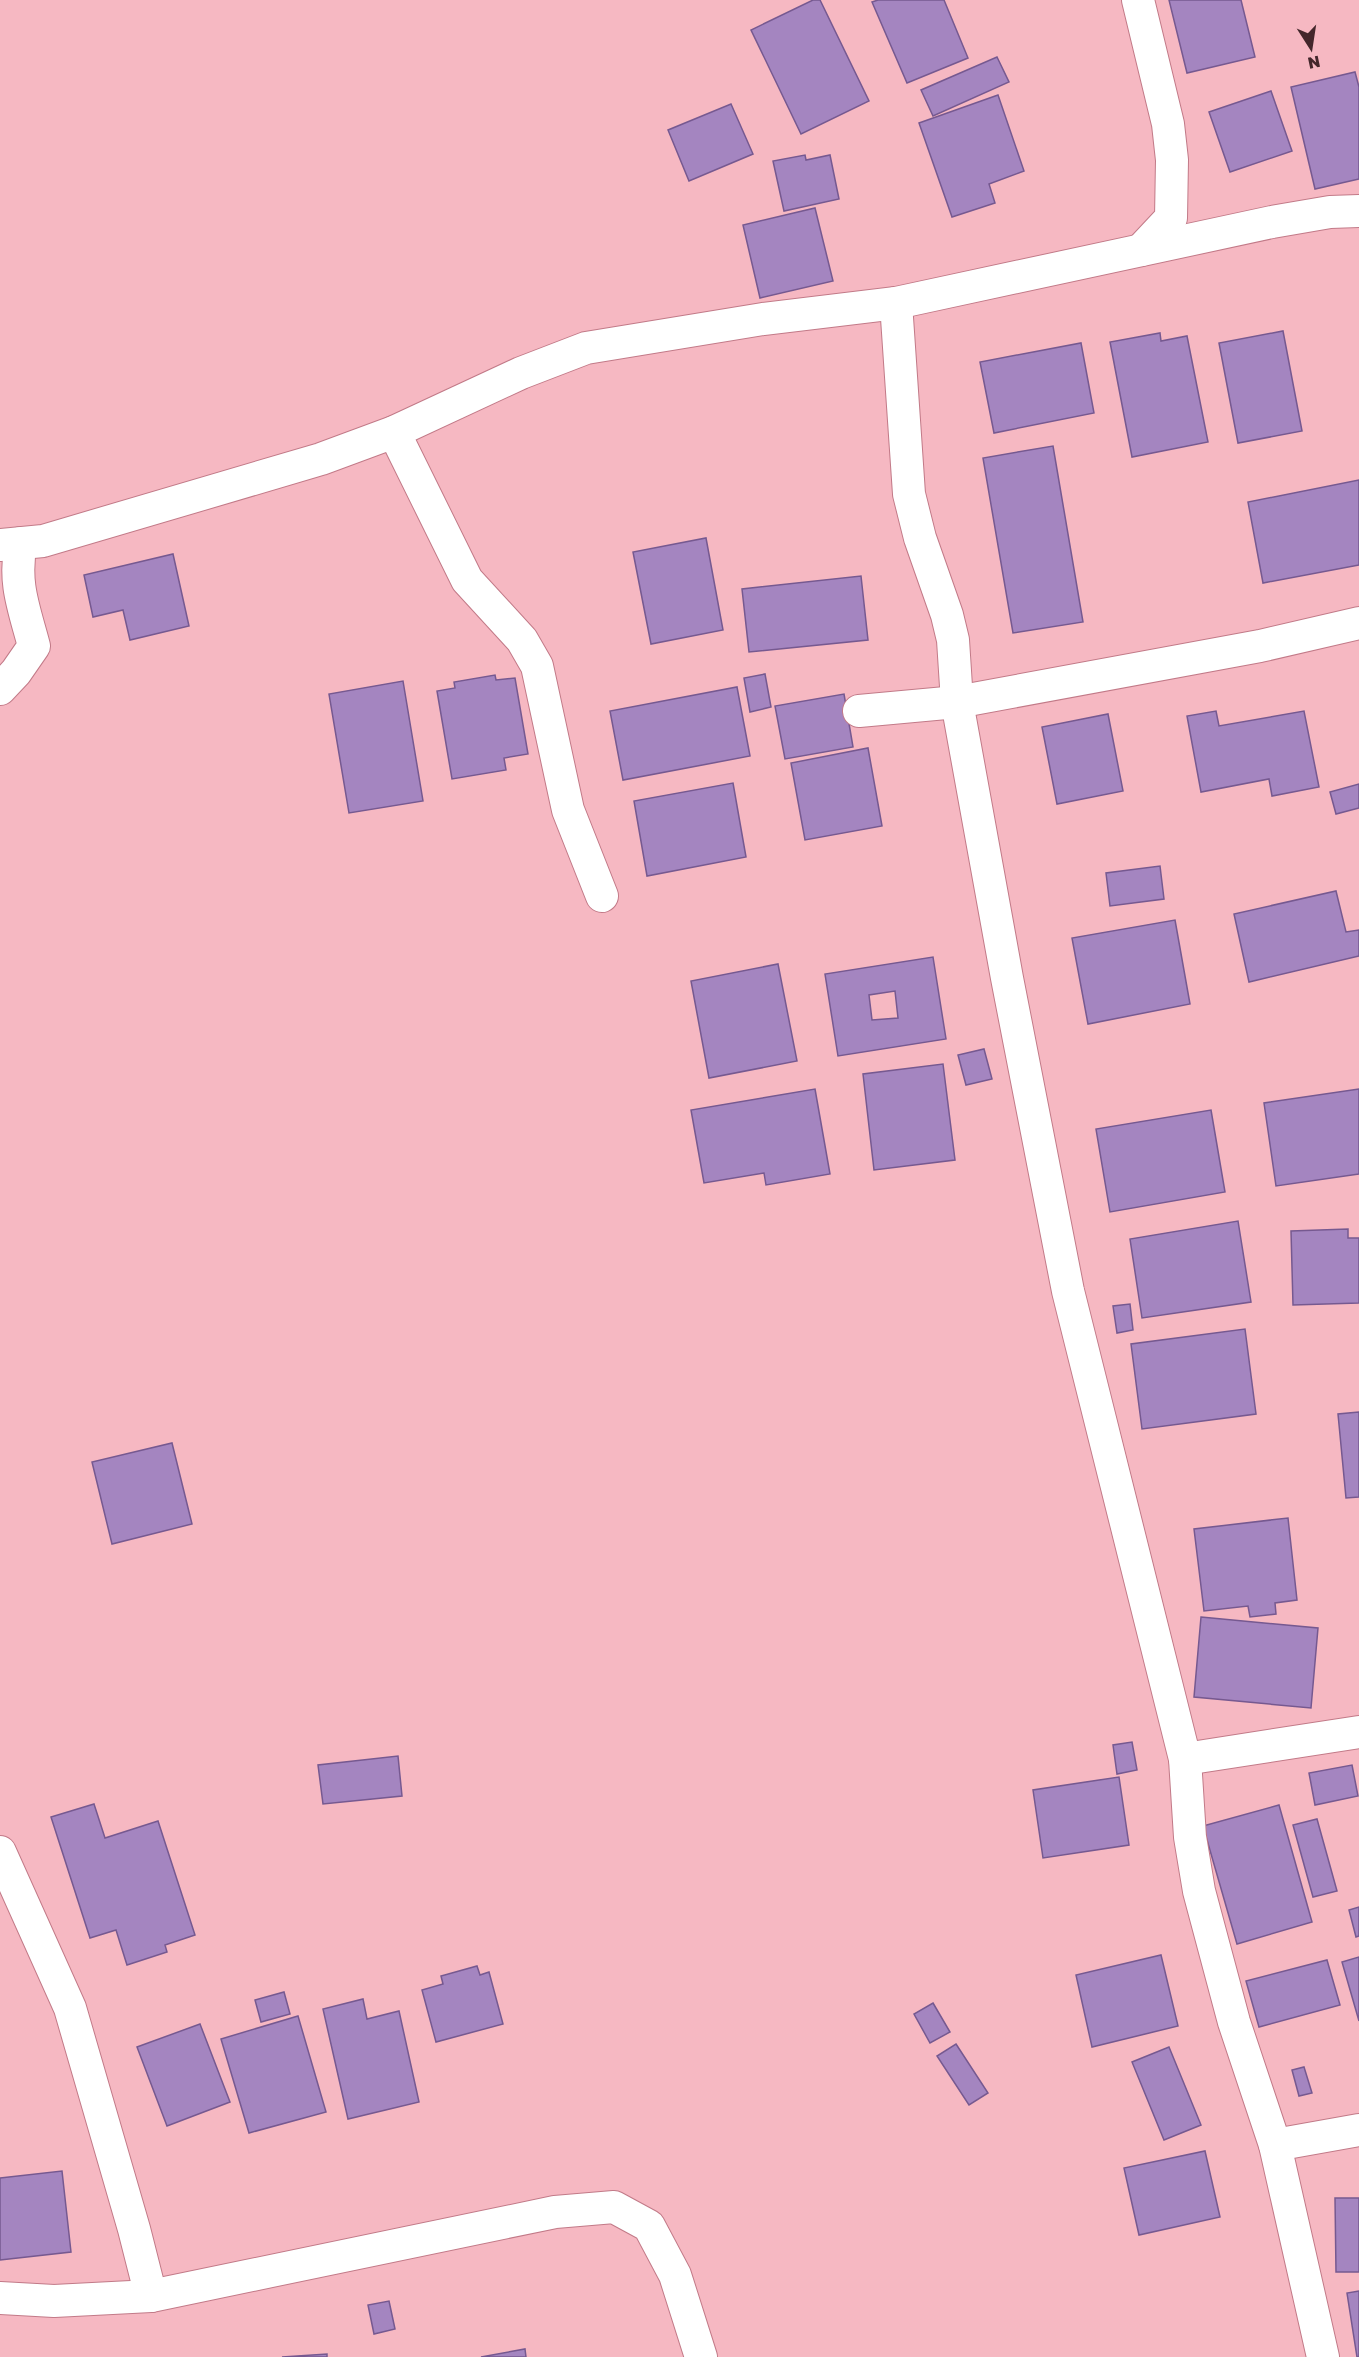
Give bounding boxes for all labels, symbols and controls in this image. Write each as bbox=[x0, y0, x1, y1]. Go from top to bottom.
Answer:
north arrow bbox=[1281, 18, 1341, 78]
text: N bbox=[1306, 52, 1322, 74]

